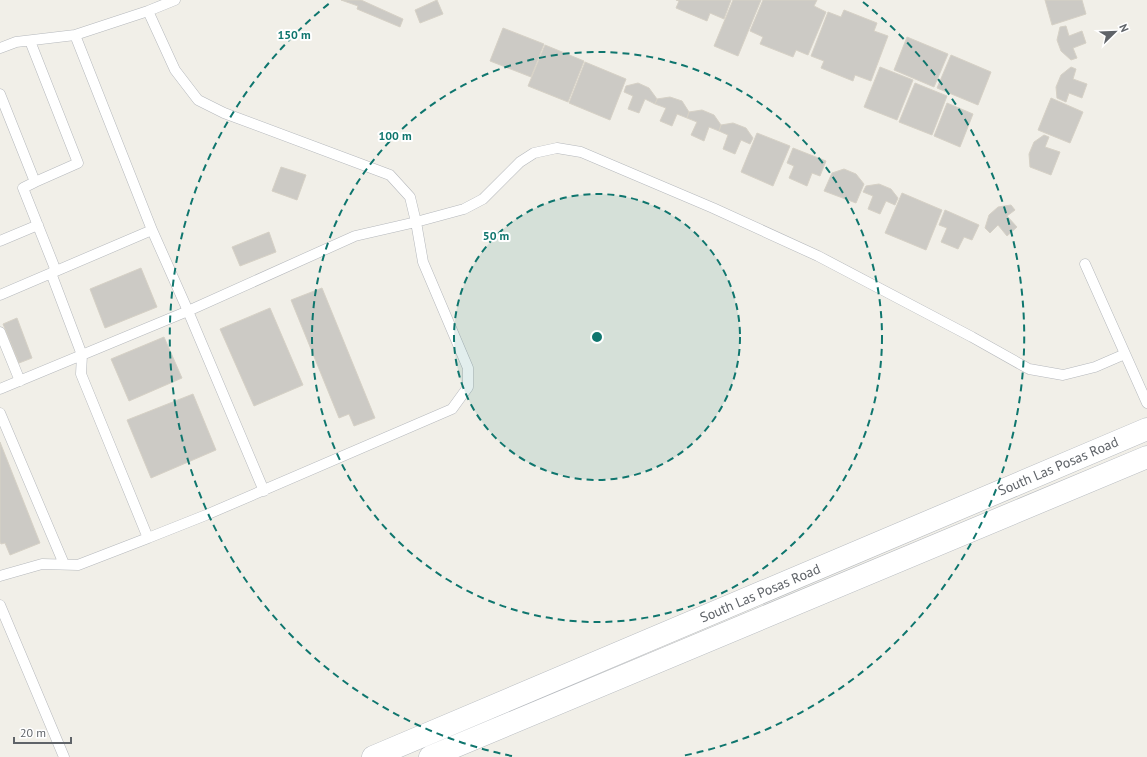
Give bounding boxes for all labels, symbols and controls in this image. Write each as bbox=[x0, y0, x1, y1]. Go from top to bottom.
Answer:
north arrow bbox=[1095, 12, 1135, 52]
text: N bbox=[1116, 22, 1132, 34]
text: 150 m bbox=[277, 27, 311, 42]
text: 100 m bbox=[378, 128, 412, 143]
text: 50 m bbox=[483, 228, 509, 243]
centre of rings bbox=[590, 330, 604, 344]
street label: South Las Posas Road bbox=[995, 432, 1121, 500]
street label: South Las Posas Road bbox=[697, 559, 823, 627]
scale bar bbox=[14, 719, 71, 745]
text: 20 m bbox=[20, 725, 46, 740]

